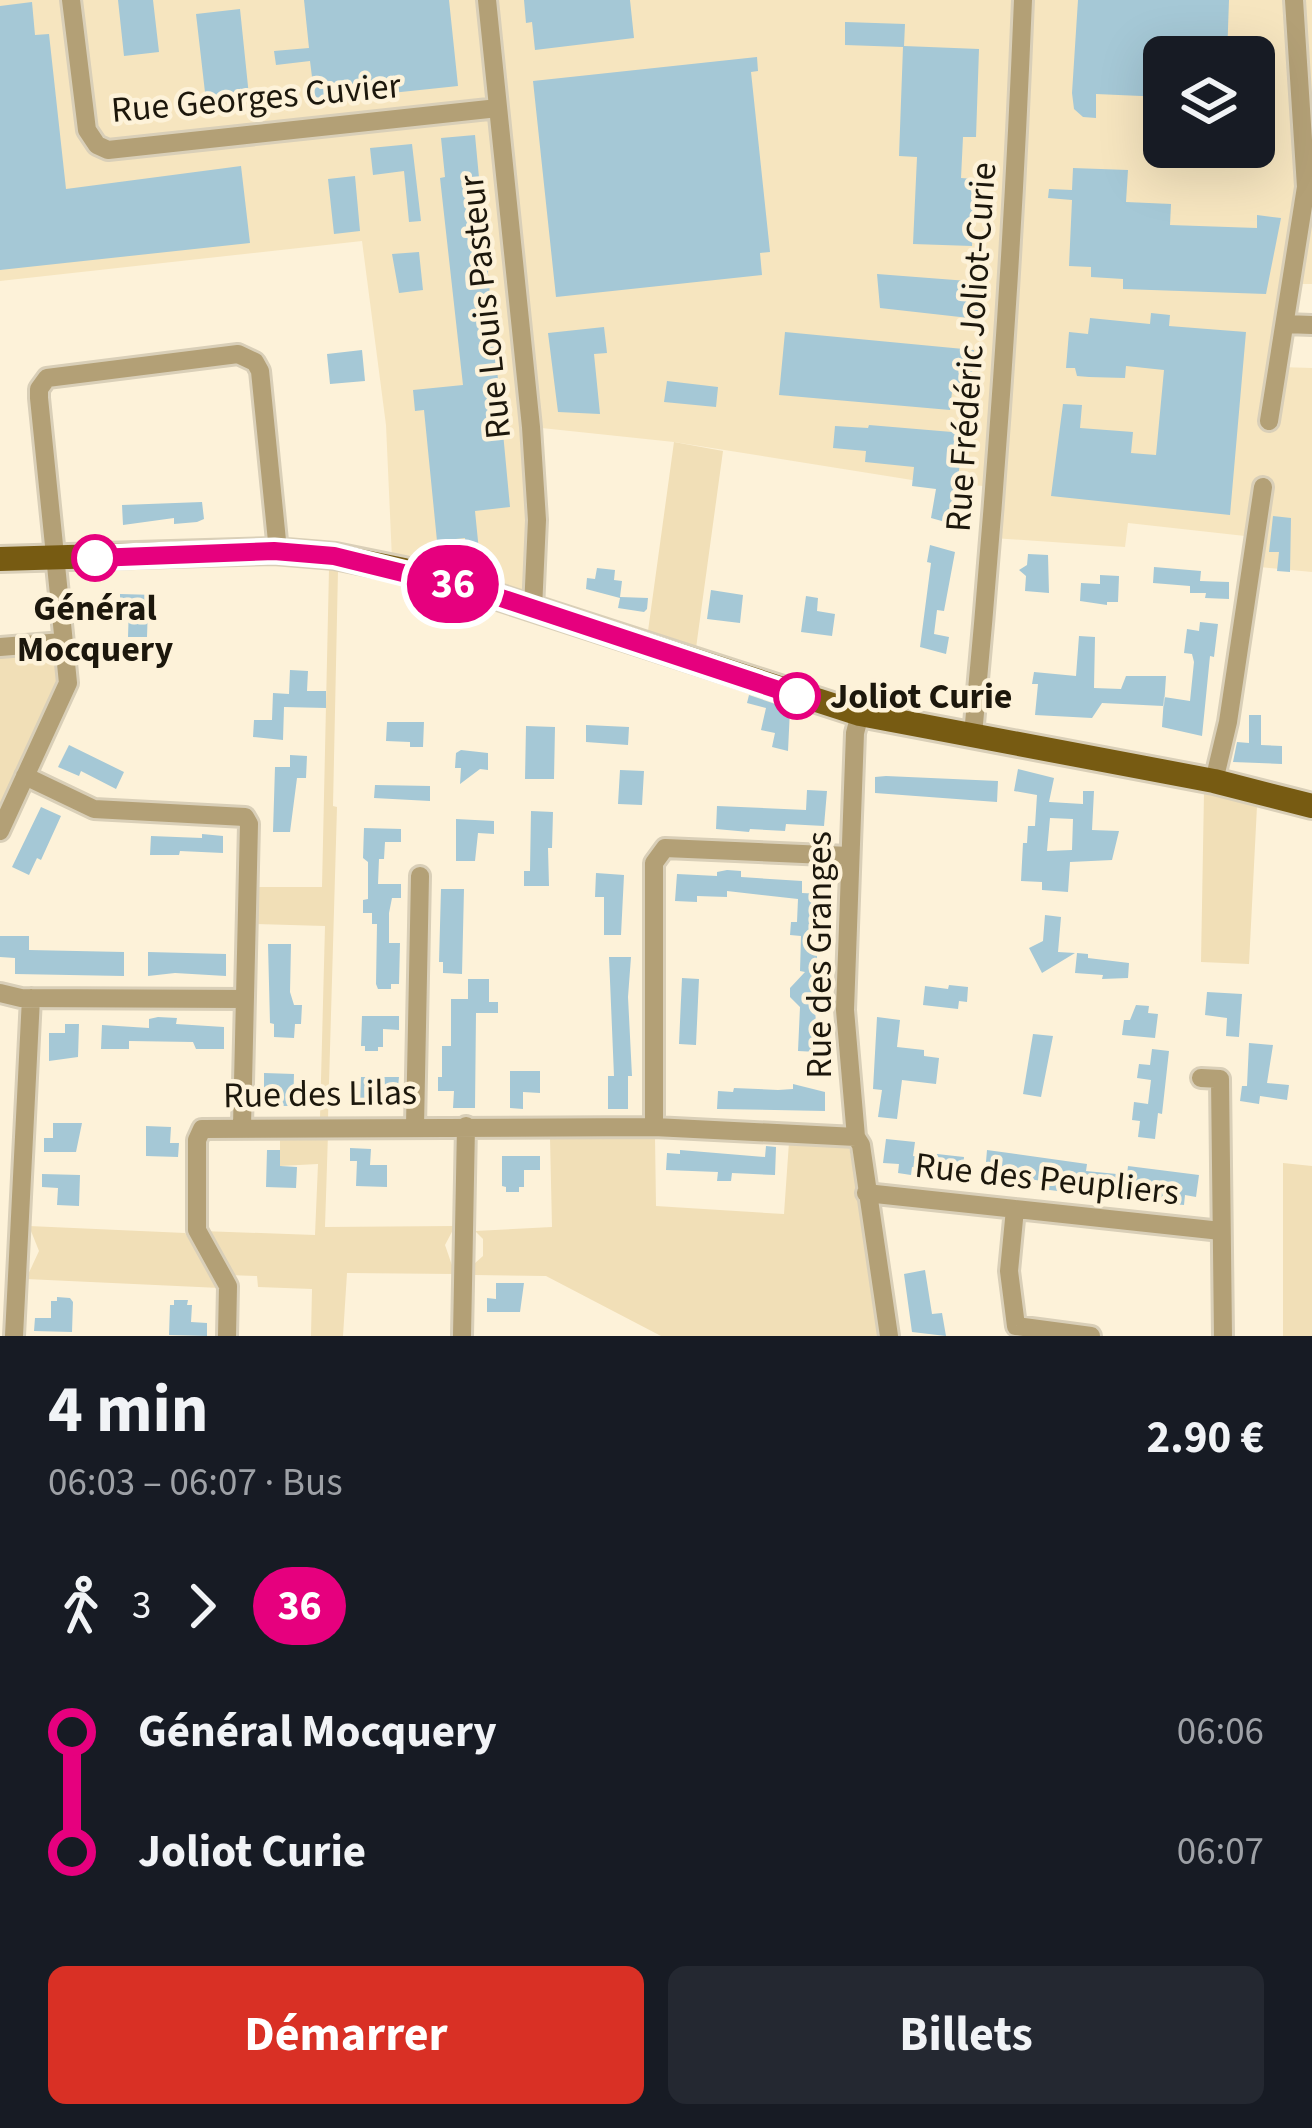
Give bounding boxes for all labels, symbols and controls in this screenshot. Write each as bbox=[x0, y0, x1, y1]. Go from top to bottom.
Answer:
map controls bbox=[1143, 36, 1275, 168]
button: layers bbox=[1143, 36, 1275, 168]
street label: Rue Georges Cuvier bbox=[109, 60, 403, 136]
street label: Rue Frédéric Joliot-Curie bbox=[933, 161, 1009, 533]
street label: Rue Louis Pasteur bbox=[446, 172, 524, 442]
marker: Général Mocquery bbox=[73, 536, 117, 580]
line badge: 36 bbox=[399, 545, 507, 623]
text: 36 bbox=[431, 554, 475, 614]
place label: Général Mocquery bbox=[17, 583, 173, 675]
place label: Joliot Curie bbox=[830, 671, 1013, 722]
marker: Joliot Curie bbox=[775, 674, 819, 718]
street label: Rue des Granges bbox=[794, 831, 845, 1079]
street label: Rue des Lilas bbox=[223, 1067, 417, 1121]
street label: Rue des Peupliers bbox=[912, 1140, 1182, 1218]
text: 4 min bbox=[48, 1363, 209, 1457]
text: 2.90 € bbox=[1146, 1406, 1264, 1470]
text: 06:03 – 06:07 · Bus bbox=[48, 1455, 343, 1511]
icon: walk bbox=[48, 1573, 114, 1639]
icon: forward bbox=[169, 1573, 235, 1639]
text: 36 bbox=[277, 1576, 322, 1636]
text: 3 bbox=[132, 1578, 151, 1634]
text: Général Mocquery bbox=[138, 1700, 497, 1764]
text: 06:06 bbox=[1177, 1704, 1264, 1760]
text: Joliot Curie bbox=[138, 1820, 366, 1884]
text: 06:07 bbox=[1177, 1824, 1264, 1880]
button: Démarrer bbox=[48, 1966, 644, 2104]
button: Billets bbox=[668, 1966, 1264, 2104]

